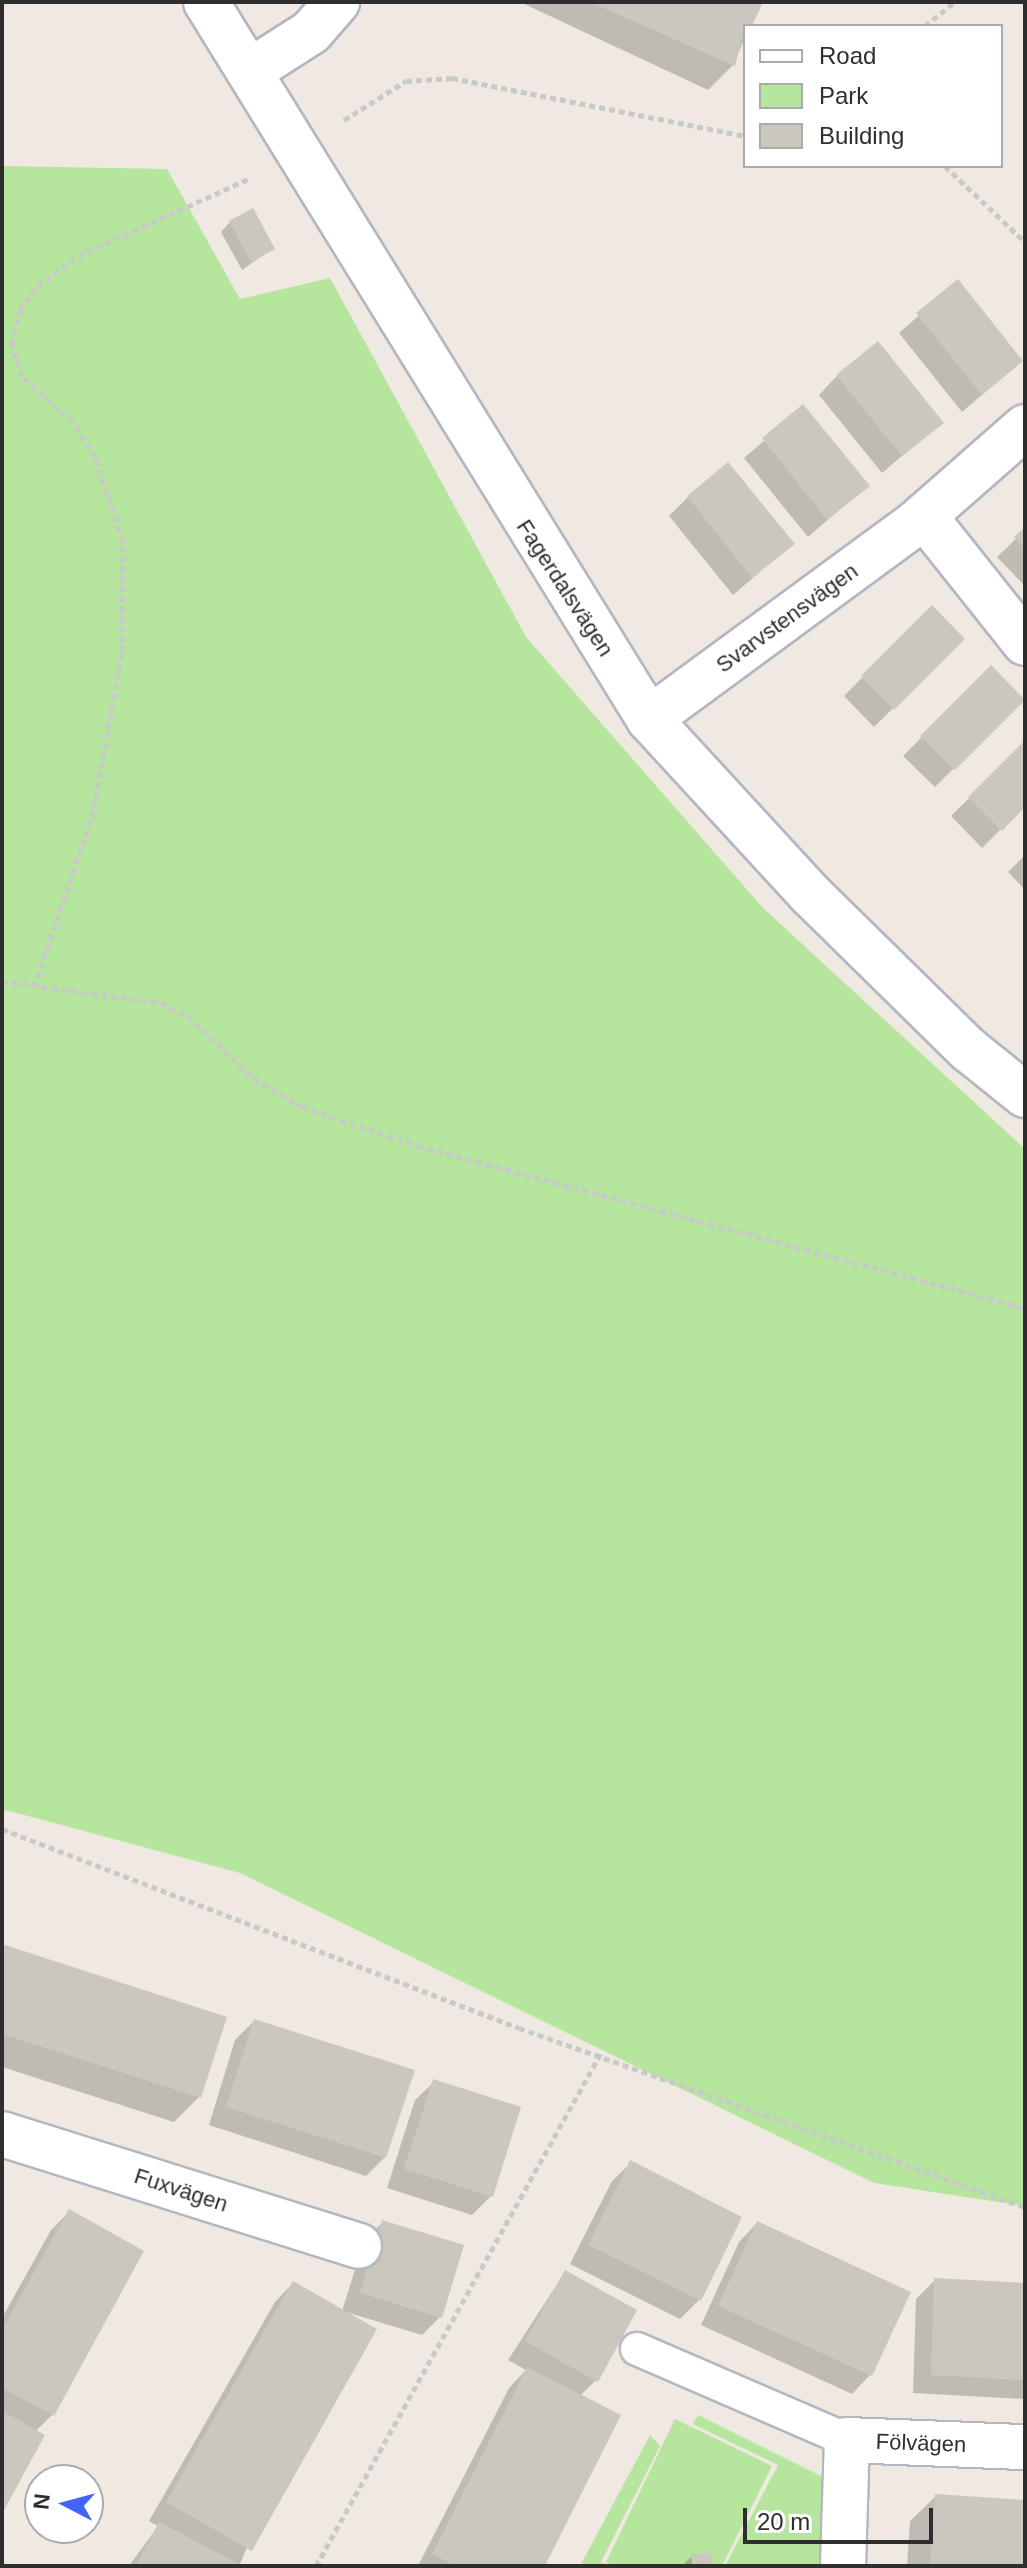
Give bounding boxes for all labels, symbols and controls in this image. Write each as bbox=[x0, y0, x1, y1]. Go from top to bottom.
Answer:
legend bbox=[743, 24, 1003, 168]
text: Road bbox=[819, 42, 876, 69]
text: Park bbox=[819, 82, 868, 109]
text: Building bbox=[819, 122, 904, 149]
street label: Fagerdalsvägen bbox=[511, 515, 619, 661]
street label: Svarvstensvägen bbox=[711, 558, 863, 678]
street label: Fuxvägen bbox=[131, 2163, 231, 2217]
street label: Fölvägen bbox=[875, 2428, 967, 2458]
north arrow bbox=[24, 2464, 104, 2544]
text: N bbox=[28, 2492, 55, 2511]
scale bar bbox=[747, 2492, 937, 2542]
text: 20 m bbox=[757, 2508, 810, 2535]

